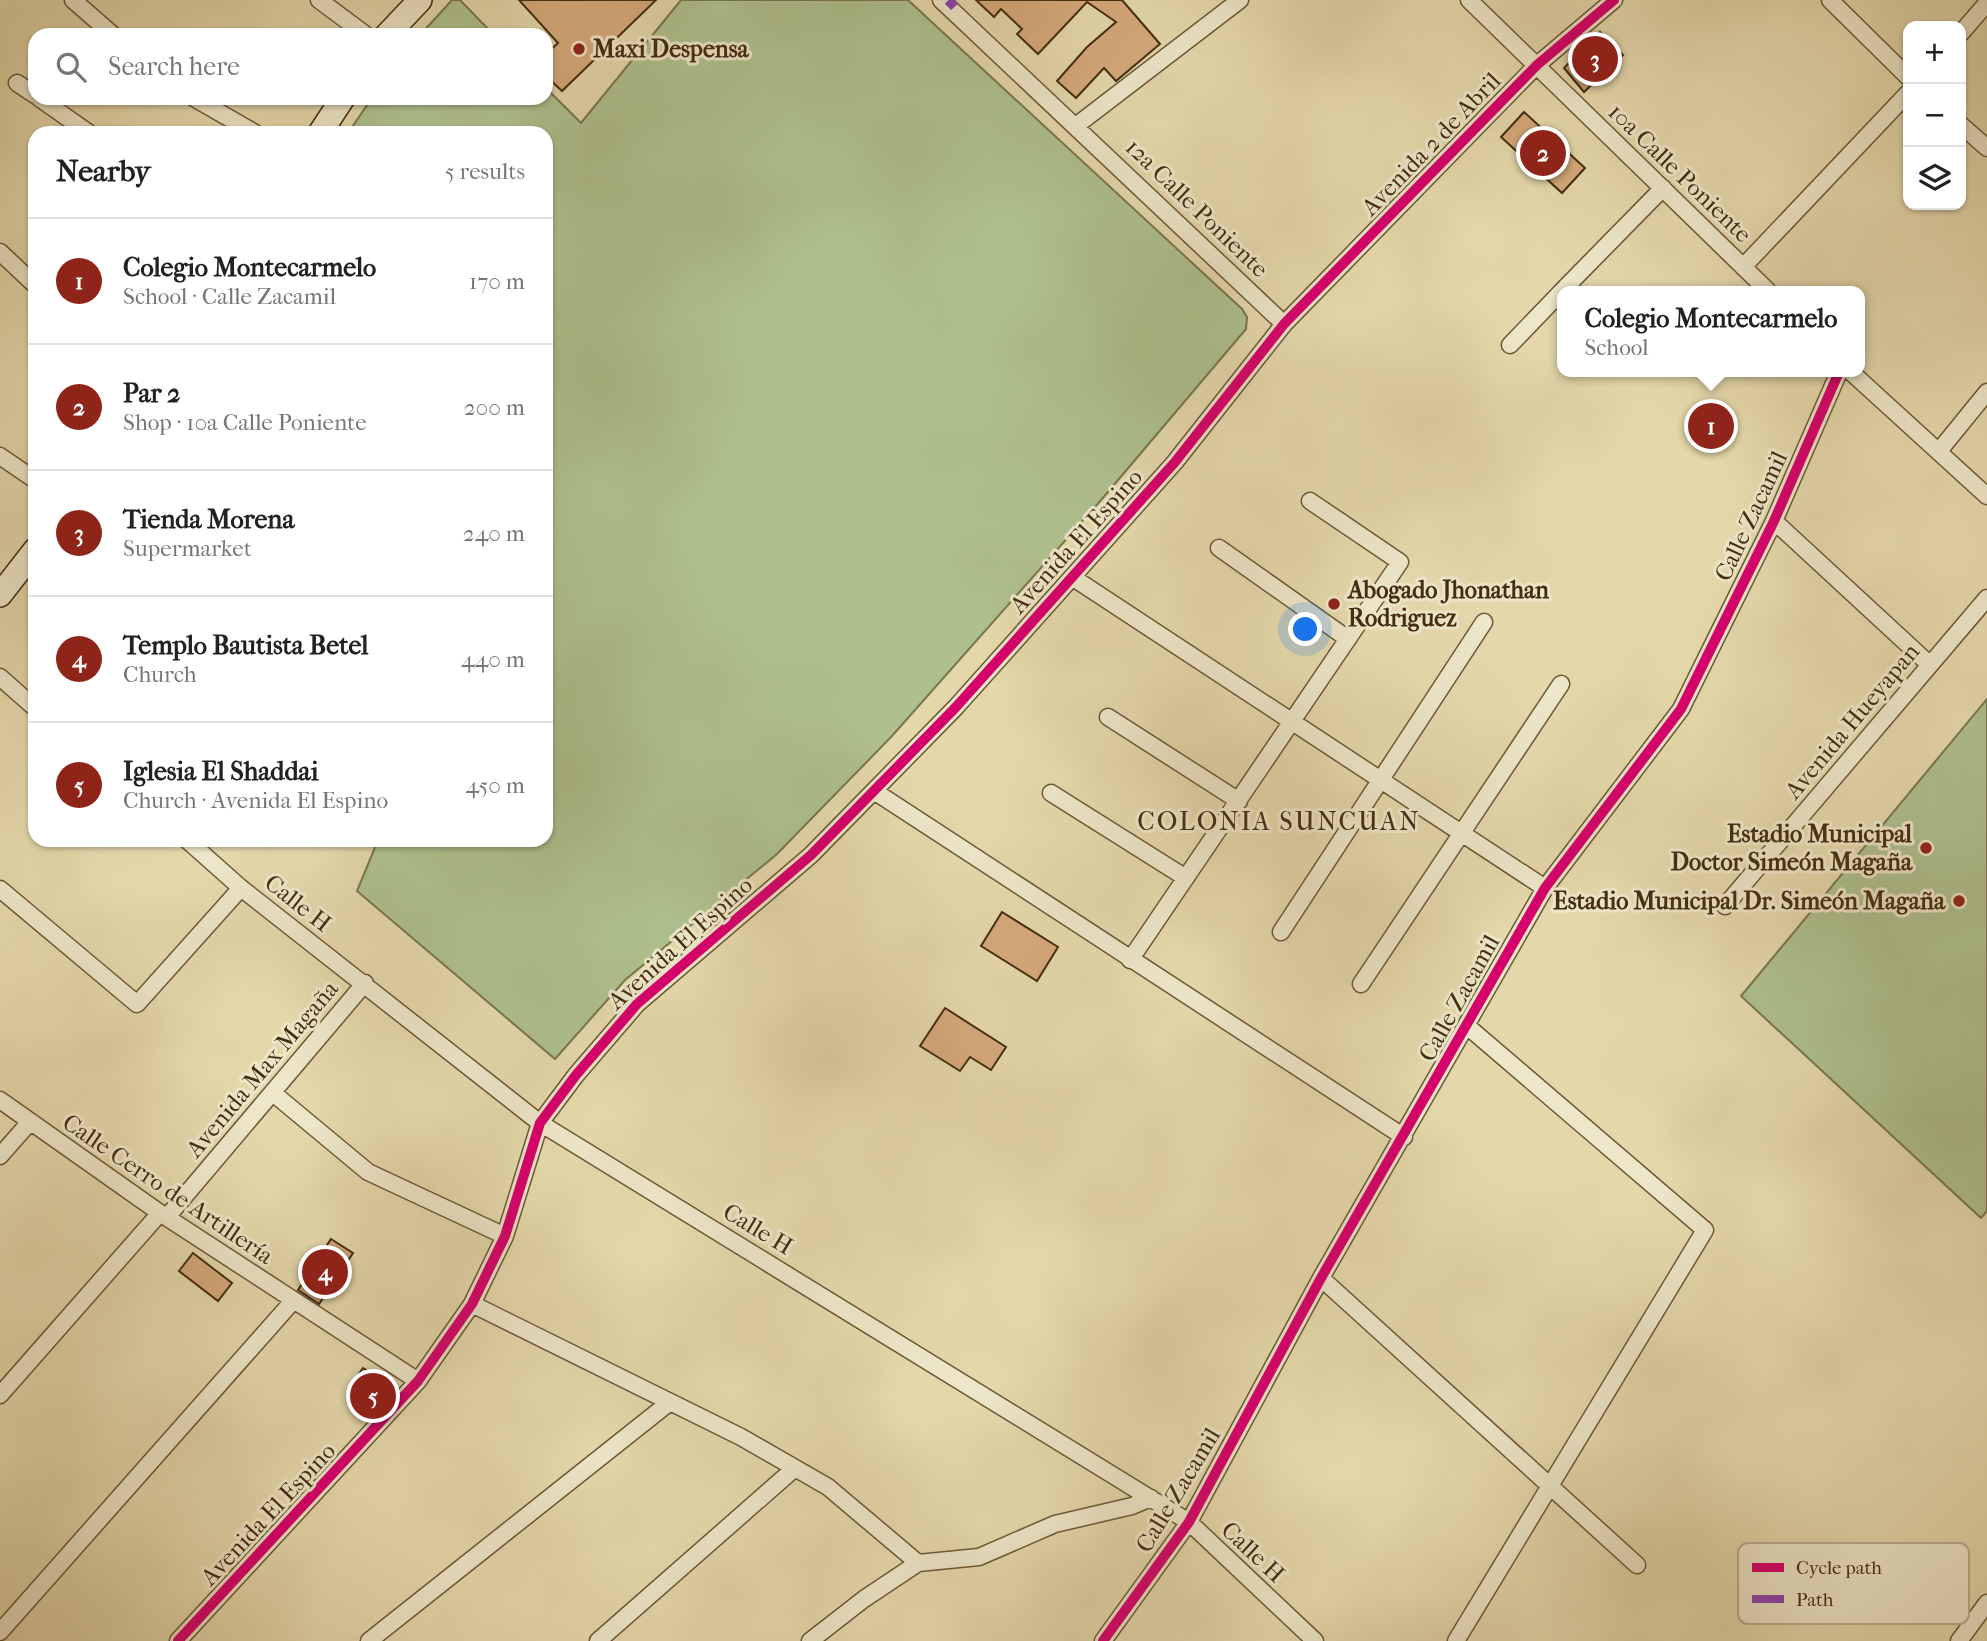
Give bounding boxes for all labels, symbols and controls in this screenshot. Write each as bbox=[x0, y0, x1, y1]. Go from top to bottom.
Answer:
map controls bbox=[1903, 21, 1966, 210]
button: + bbox=[1903, 21, 1966, 84]
search box bbox=[28, 28, 553, 105]
pin: 3 bbox=[1572, 33, 1618, 85]
place label: Maxi Despensa bbox=[593, 35, 750, 63]
marker: Maxi Despensa bbox=[571, 41, 587, 57]
icon: search bbox=[52, 48, 90, 86]
text: Search here bbox=[108, 51, 240, 82]
street label: Avenida 2 de Abril bbox=[1355, 66, 1507, 222]
button: − bbox=[1903, 84, 1966, 147]
street label: 10a Calle Poniente bbox=[1603, 98, 1757, 249]
pin: 2 bbox=[1520, 127, 1566, 179]
street label: 12a Calle Poniente bbox=[1120, 133, 1274, 283]
button: layers bbox=[1903, 147, 1966, 210]
text: Nearby bbox=[56, 154, 151, 189]
text: 5 results bbox=[445, 158, 525, 185]
text: Colegio Montecarmelo bbox=[123, 252, 376, 283]
text: 1 bbox=[75, 268, 83, 295]
text: 170 m bbox=[469, 268, 525, 295]
text: School · Calle Zacamil bbox=[123, 283, 336, 310]
popup bbox=[1557, 286, 1865, 377]
text: Colegio Montecarmelo bbox=[1584, 303, 1838, 334]
text: School bbox=[1584, 334, 1649, 361]
text: Par 2 bbox=[123, 378, 180, 409]
text: 2 bbox=[73, 394, 85, 421]
text: 200 m bbox=[464, 394, 525, 421]
pin: 1 bbox=[1688, 400, 1734, 452]
text: Shop · 10a Calle Poniente bbox=[123, 409, 367, 436]
street label: Calle Zacamil bbox=[1709, 446, 1793, 585]
street label: Avenida El Espino bbox=[1003, 463, 1148, 620]
text: Tienda Morena bbox=[123, 504, 294, 535]
text: 3 bbox=[74, 520, 84, 547]
text: 240 m bbox=[463, 520, 525, 547]
text: Supermarket bbox=[123, 535, 252, 562]
place label: Abogado Jhonathan Rodriguez bbox=[1346, 576, 1550, 632]
marker: Abogado Jhonathan Rodriguez bbox=[1326, 596, 1342, 612]
your location bbox=[1288, 612, 1322, 646]
text: Templo Bautista Betel bbox=[123, 630, 368, 661]
street label: Avenida Hueyapan bbox=[1778, 638, 1925, 805]
text: 4 bbox=[72, 646, 86, 673]
text: 440 m bbox=[461, 646, 525, 673]
text: Church bbox=[123, 661, 197, 688]
text: Iglesia El Shaddai bbox=[123, 756, 318, 787]
text: 5 bbox=[74, 772, 84, 799]
text: 450 m bbox=[465, 772, 525, 799]
text: Church · Avenida El Espino bbox=[123, 787, 388, 814]
district label: COLONIA SUNCUAN bbox=[1137, 806, 1421, 837]
place label: Estadio Municipal Doctor Simeón Magaña bbox=[1671, 820, 1913, 876]
marker: Estadio Municipal Doctor Simeón Magaña bbox=[1918, 840, 1934, 856]
street label: Calle H bbox=[259, 868, 337, 938]
street label: Avenida El Espino bbox=[601, 871, 758, 1016]
place label: Estadio Municipal Dr. Simeón Magaña bbox=[1553, 887, 1946, 915]
marker: Estadio Municipal Dr. Simeón Magaña bbox=[1951, 893, 1967, 909]
street label: Calle Zacamil bbox=[1413, 930, 1505, 1066]
street label: Avenida Max Magaña bbox=[179, 975, 344, 1164]
street label: Calle Cerro de Artillería bbox=[57, 1108, 279, 1270]
street label: Calle H bbox=[718, 1197, 798, 1261]
pin: 4 bbox=[302, 1246, 348, 1298]
pin: 5 bbox=[350, 1370, 396, 1422]
street label: Calle Zacamil bbox=[1130, 1422, 1226, 1557]
street label: Avenida El Espino bbox=[194, 1437, 341, 1592]
street label: Calle H bbox=[1216, 1516, 1290, 1588]
legend bbox=[1738, 1543, 1969, 1624]
text: Cycle path bbox=[1796, 1557, 1882, 1579]
text: Path bbox=[1796, 1589, 1834, 1611]

